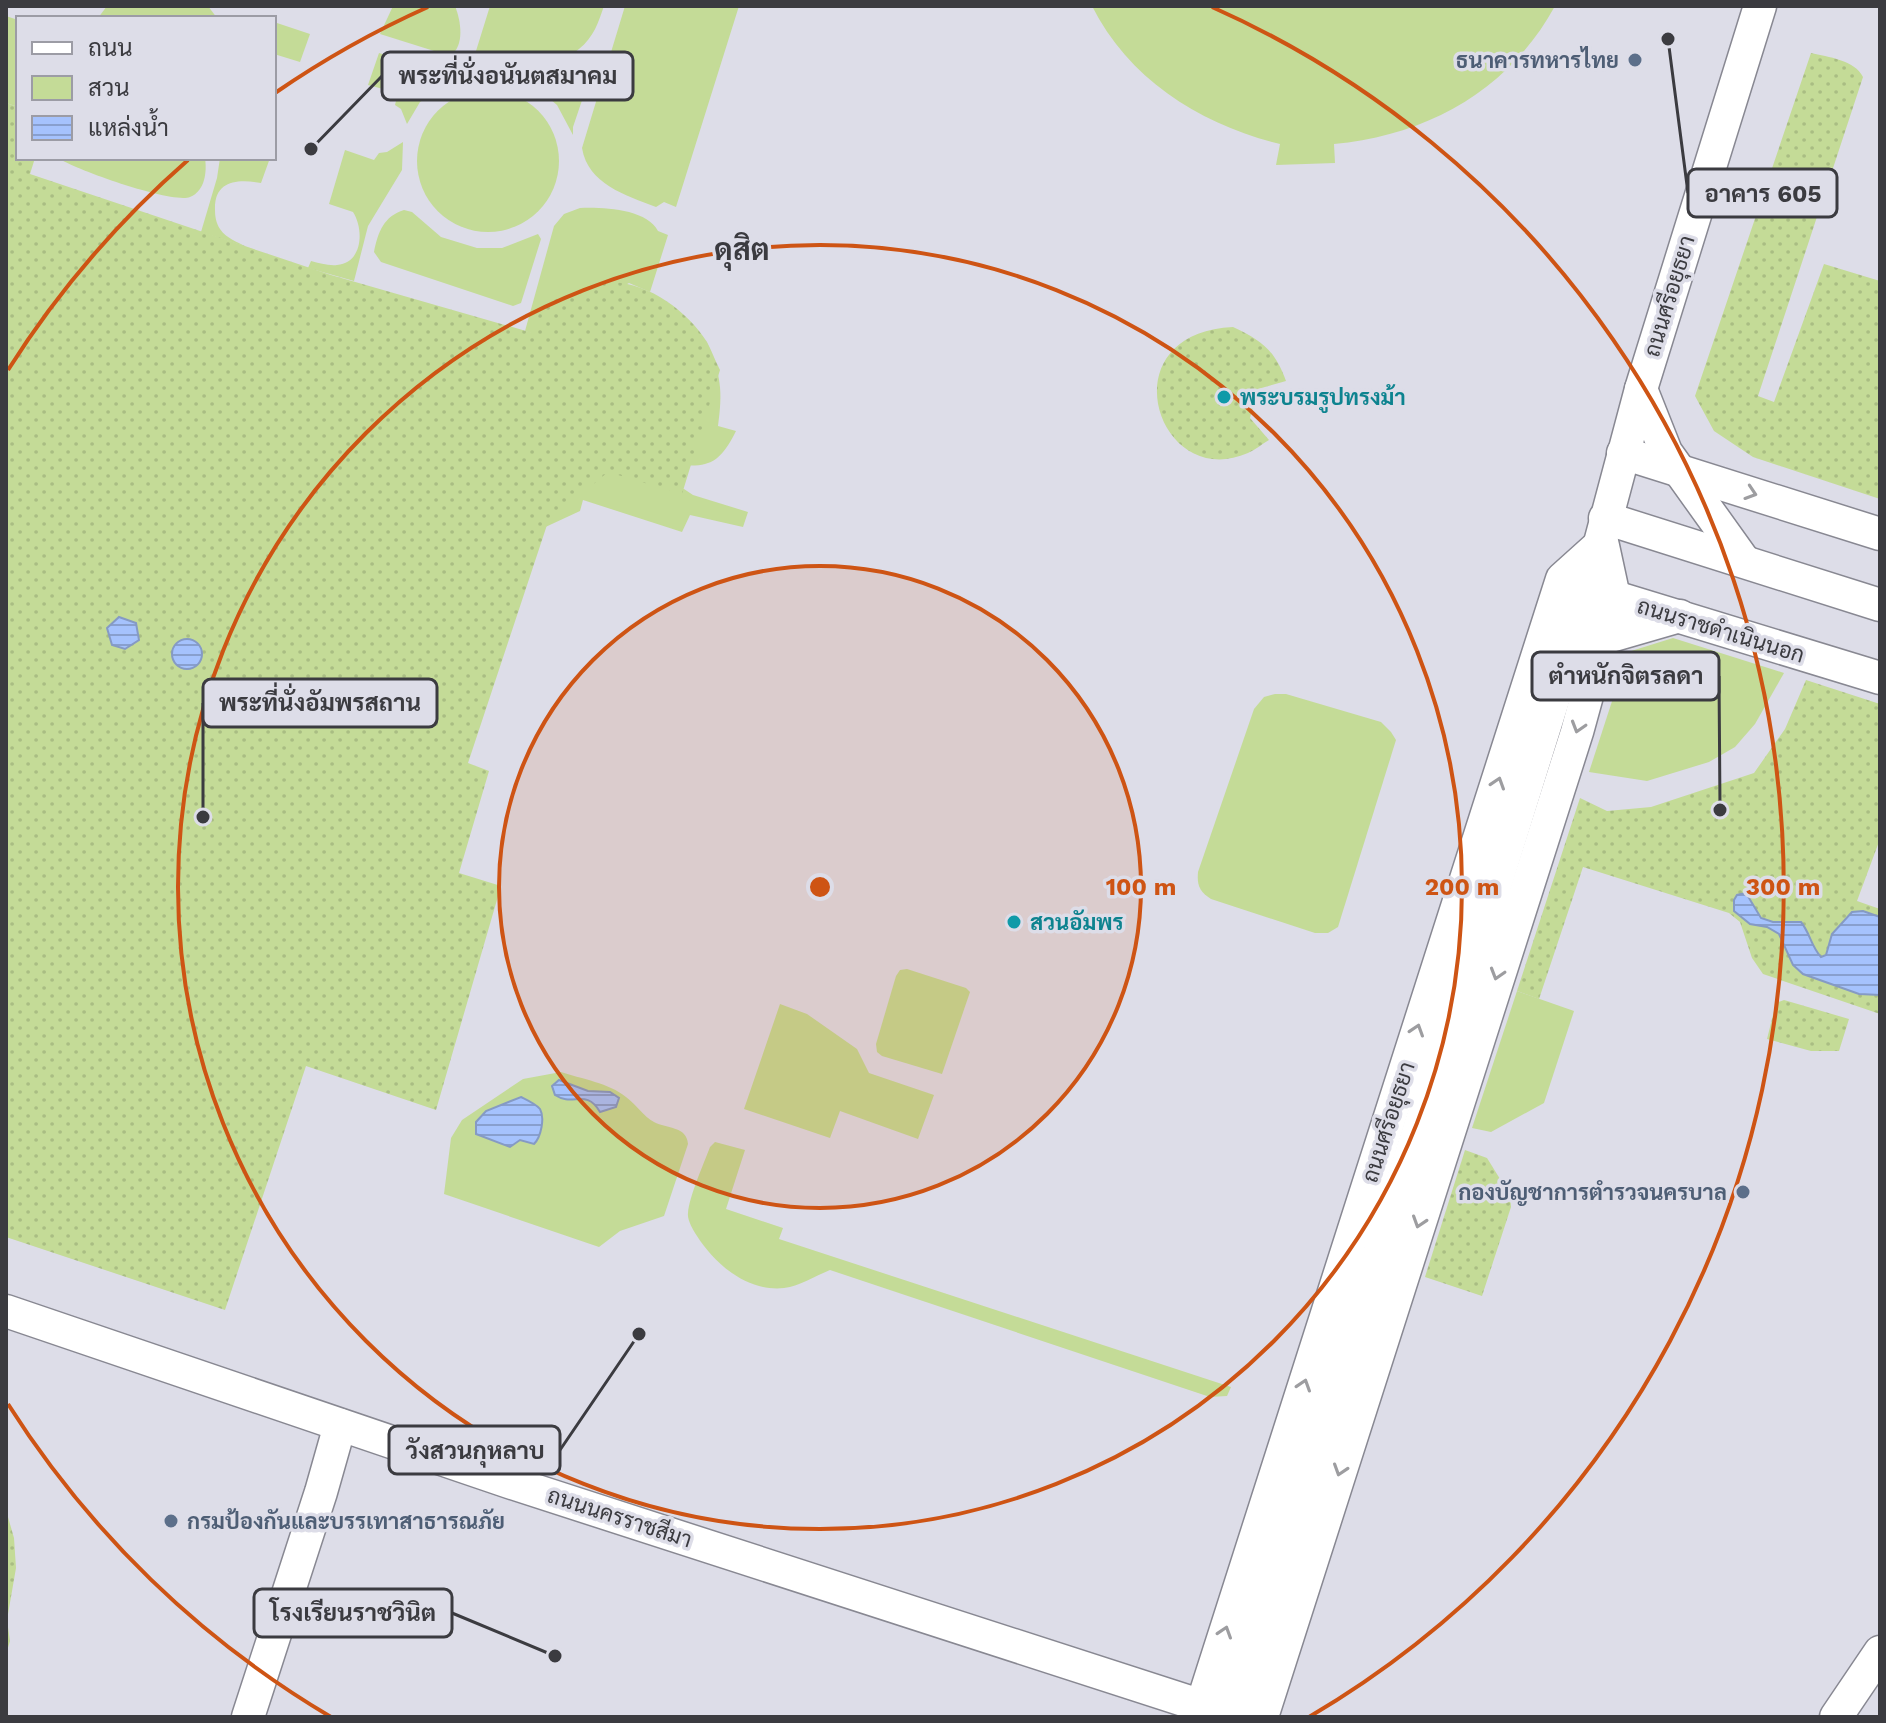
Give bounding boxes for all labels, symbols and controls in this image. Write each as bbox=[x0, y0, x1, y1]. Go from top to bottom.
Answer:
legend bbox=[16, 16, 276, 160]
text: ถนน bbox=[88, 34, 133, 62]
place label: ธนาคารทหารไทย bbox=[1456, 46, 1619, 73]
marker: ธนาคารทหารไทย bbox=[1626, 51, 1644, 69]
callout: พระที่นั่งอนันตสมาคม bbox=[382, 52, 633, 100]
text: พระที่นั่งอนันตสมาคม bbox=[399, 55, 617, 90]
text: สวน bbox=[88, 74, 130, 102]
text: แหล่งน้ำ bbox=[88, 108, 169, 142]
callout: อาคาร 605 bbox=[1688, 169, 1837, 217]
text: อาคาร 605 bbox=[1705, 180, 1821, 208]
district label: ดุสิต bbox=[714, 232, 770, 271]
street label: ถนนศรีอยุธยา bbox=[1638, 232, 1703, 361]
place label: พระบรมรูปทรงม้า bbox=[1240, 383, 1406, 413]
marker: พระบรมรูปทรงม้า bbox=[1215, 388, 1233, 406]
one-way arrow bbox=[1744, 484, 1757, 500]
street label: ถนนราชดำเนินนอก bbox=[1634, 592, 1808, 668]
callout: ตำหนักจิตรลดา bbox=[1532, 652, 1719, 700]
text: ตำหนักจิตรลดา bbox=[1549, 661, 1703, 690]
callout: พระที่นั่งอัมพรสถาน bbox=[203, 679, 437, 727]
text: พระที่นั่งอัมพรสถาน bbox=[219, 682, 421, 717]
one-way arrow bbox=[1571, 719, 1587, 733]
one-way arrow bbox=[1489, 777, 1505, 791]
centre of rings bbox=[806, 873, 834, 901]
text: 100 m bbox=[1106, 873, 1176, 901]
text: 200 m bbox=[1425, 873, 1499, 901]
text: 300 m bbox=[1746, 873, 1820, 901]
place label: สวนอัมพร bbox=[1030, 909, 1124, 935]
marker: สวนอัมพร bbox=[1005, 913, 1023, 931]
one-way arrow bbox=[1491, 966, 1507, 980]
one-way arrow bbox=[1408, 1024, 1424, 1038]
street label: ถนนศรีอยุธยา bbox=[1356, 1058, 1423, 1187]
place label: กองบัญชาการตำรวจนครบาล bbox=[1458, 1179, 1727, 1206]
marker: กองบัญชาการตำรวจนครบาล bbox=[1734, 1183, 1752, 1201]
one-way arrow bbox=[1413, 1214, 1429, 1228]
one-way arrow bbox=[1295, 1378, 1311, 1392]
callout: วังสวนกุหลาบ bbox=[389, 1426, 560, 1474]
text: วังสวนกุหลาบ bbox=[405, 1436, 545, 1468]
one-way arrow bbox=[1333, 1462, 1349, 1476]
street label: ถนนนครราชสีมา bbox=[544, 1481, 696, 1553]
place label: กรมป้องกันและบรรเทาสาธารณภัย bbox=[187, 1508, 505, 1534]
marker: กรมป้องกันและบรรเทาสาธารณภัย bbox=[162, 1512, 180, 1530]
callout: โรงเรียนราชวินิต bbox=[254, 1589, 452, 1637]
text: โรงเรียนราชวินิต bbox=[268, 1597, 436, 1627]
one-way arrow bbox=[1216, 1626, 1232, 1640]

